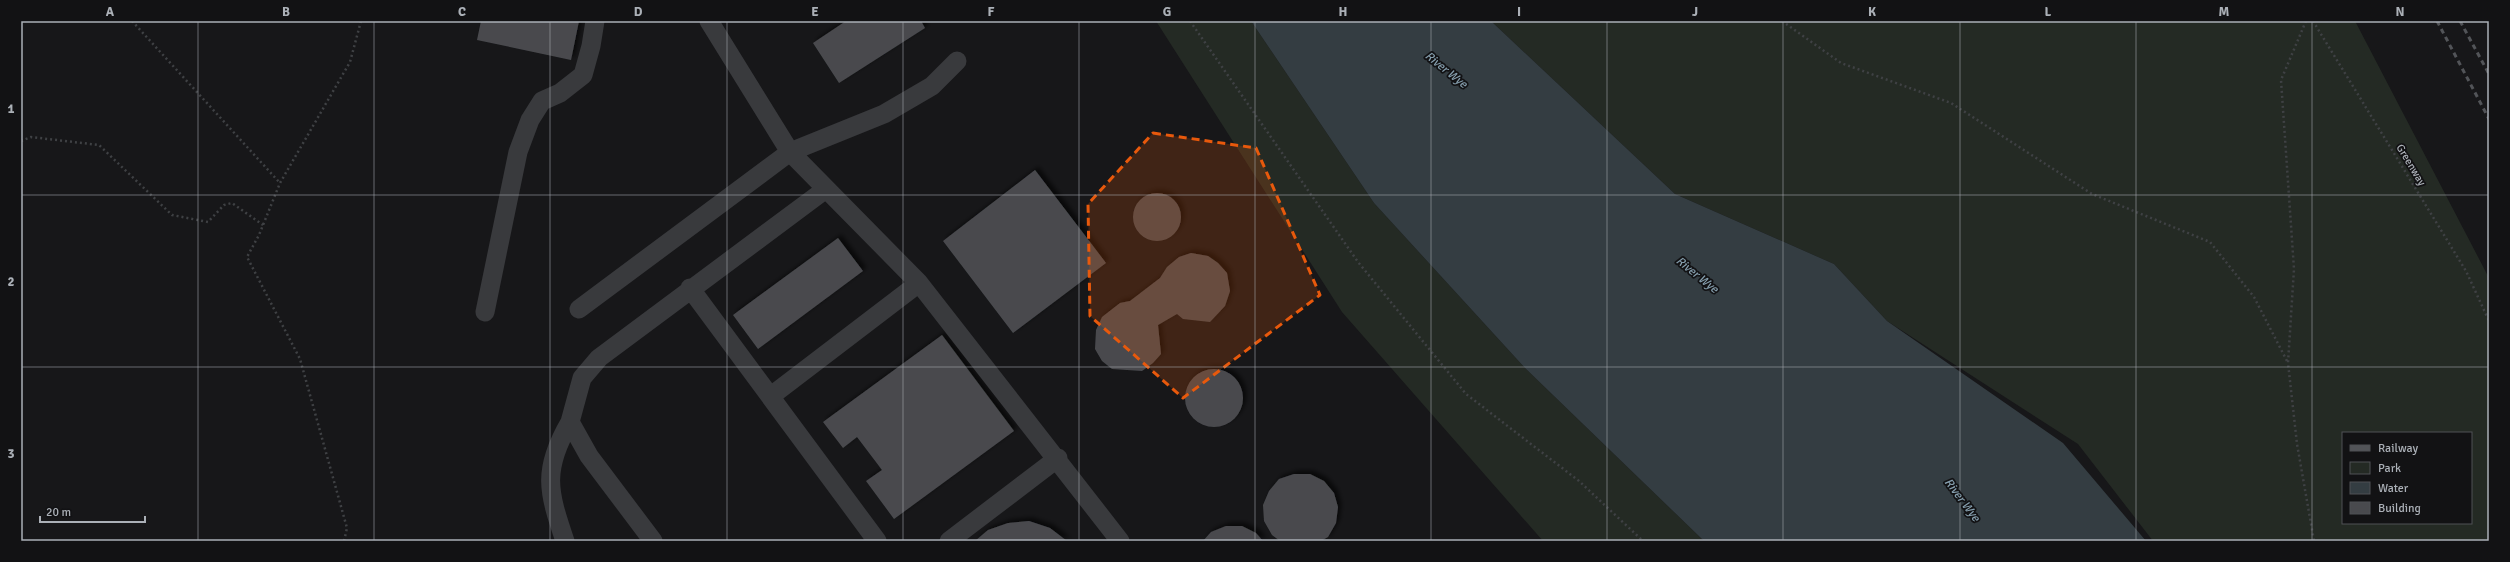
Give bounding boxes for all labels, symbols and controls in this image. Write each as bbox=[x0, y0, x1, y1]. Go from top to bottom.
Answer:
text: A bbox=[106, 4, 115, 20]
text: B bbox=[282, 4, 290, 20]
text: C bbox=[458, 4, 466, 20]
text: D bbox=[634, 4, 643, 20]
text: E bbox=[811, 4, 819, 20]
text: F bbox=[988, 4, 995, 20]
text: G bbox=[1163, 4, 1171, 20]
text: H bbox=[1339, 4, 1347, 20]
text: I bbox=[1517, 4, 1521, 20]
text: J bbox=[1692, 4, 1698, 20]
text: K bbox=[1868, 4, 1876, 20]
text: L bbox=[2045, 4, 2052, 20]
text: M bbox=[2219, 4, 2230, 20]
text: N bbox=[2395, 4, 2405, 20]
water label: River Wye bbox=[1422, 48, 1471, 92]
text: 1 bbox=[7, 101, 15, 117]
street label: Greenway bbox=[2394, 142, 2429, 189]
water label: River Wye bbox=[1673, 253, 1722, 297]
text: 2 bbox=[7, 274, 15, 290]
legend bbox=[2342, 432, 2472, 524]
text: Railway bbox=[2378, 441, 2418, 456]
text: 3 bbox=[7, 446, 15, 462]
text: Park bbox=[2378, 461, 2401, 476]
water label: River Wye bbox=[1941, 475, 1984, 525]
text: Water bbox=[2378, 481, 2409, 496]
scale bar bbox=[40, 498, 145, 524]
text: Building bbox=[2378, 501, 2421, 516]
text: 20 m bbox=[46, 505, 71, 520]

